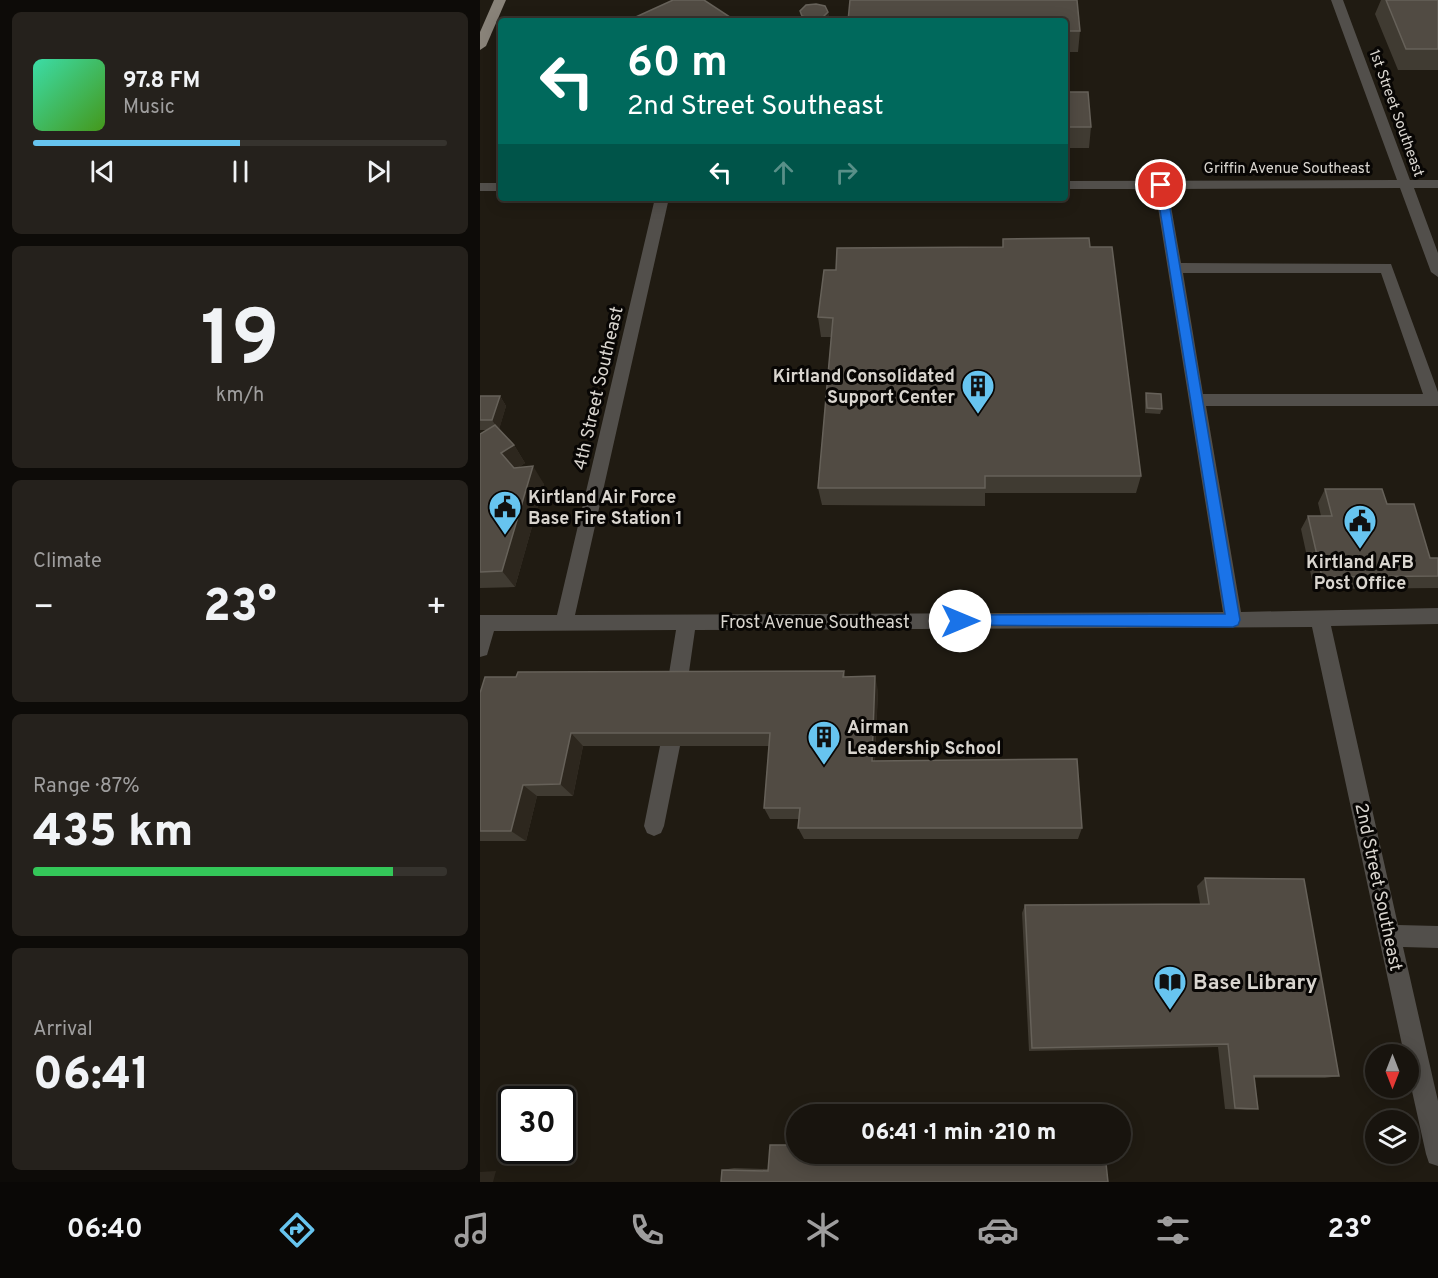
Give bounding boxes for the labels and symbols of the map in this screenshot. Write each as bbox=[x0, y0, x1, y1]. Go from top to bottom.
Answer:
street label: 1st Street Southeast bbox=[1364, 47, 1427, 180]
pin bbox=[1135, 159, 1186, 210]
street label: Griffin Avenue Southeast bbox=[1204, 160, 1370, 179]
street label: 4th Street Southeast bbox=[569, 304, 629, 472]
place label: Kirtland Consolidated Support Center bbox=[773, 366, 955, 410]
building icon: Kirtland Consolidated Support Center bbox=[960, 368, 996, 415]
place label: Kirtland Air Force Base Fire Station 1 bbox=[528, 487, 683, 531]
public building icon: Kirtland Air Force Base Fire Station 1 bbox=[487, 489, 523, 536]
public building icon: Kirtland AFB Post Office bbox=[1342, 503, 1378, 550]
place label: Kirtland AFB Post Office bbox=[1306, 552, 1414, 596]
position arrow bbox=[928, 589, 992, 653]
street label: Frost Avenue Southeast bbox=[720, 612, 910, 635]
place label: Airman Leadership School bbox=[847, 717, 1002, 761]
building icon: Airman Leadership School bbox=[806, 719, 842, 766]
street label: 2nd Street Southeast bbox=[1348, 801, 1407, 973]
library icon: Base Library bbox=[1152, 964, 1188, 1011]
place label: Base Library bbox=[1193, 970, 1317, 997]
north arrow bbox=[1365, 1044, 1419, 1098]
speed limit sign: 30 bbox=[498, 1086, 576, 1164]

